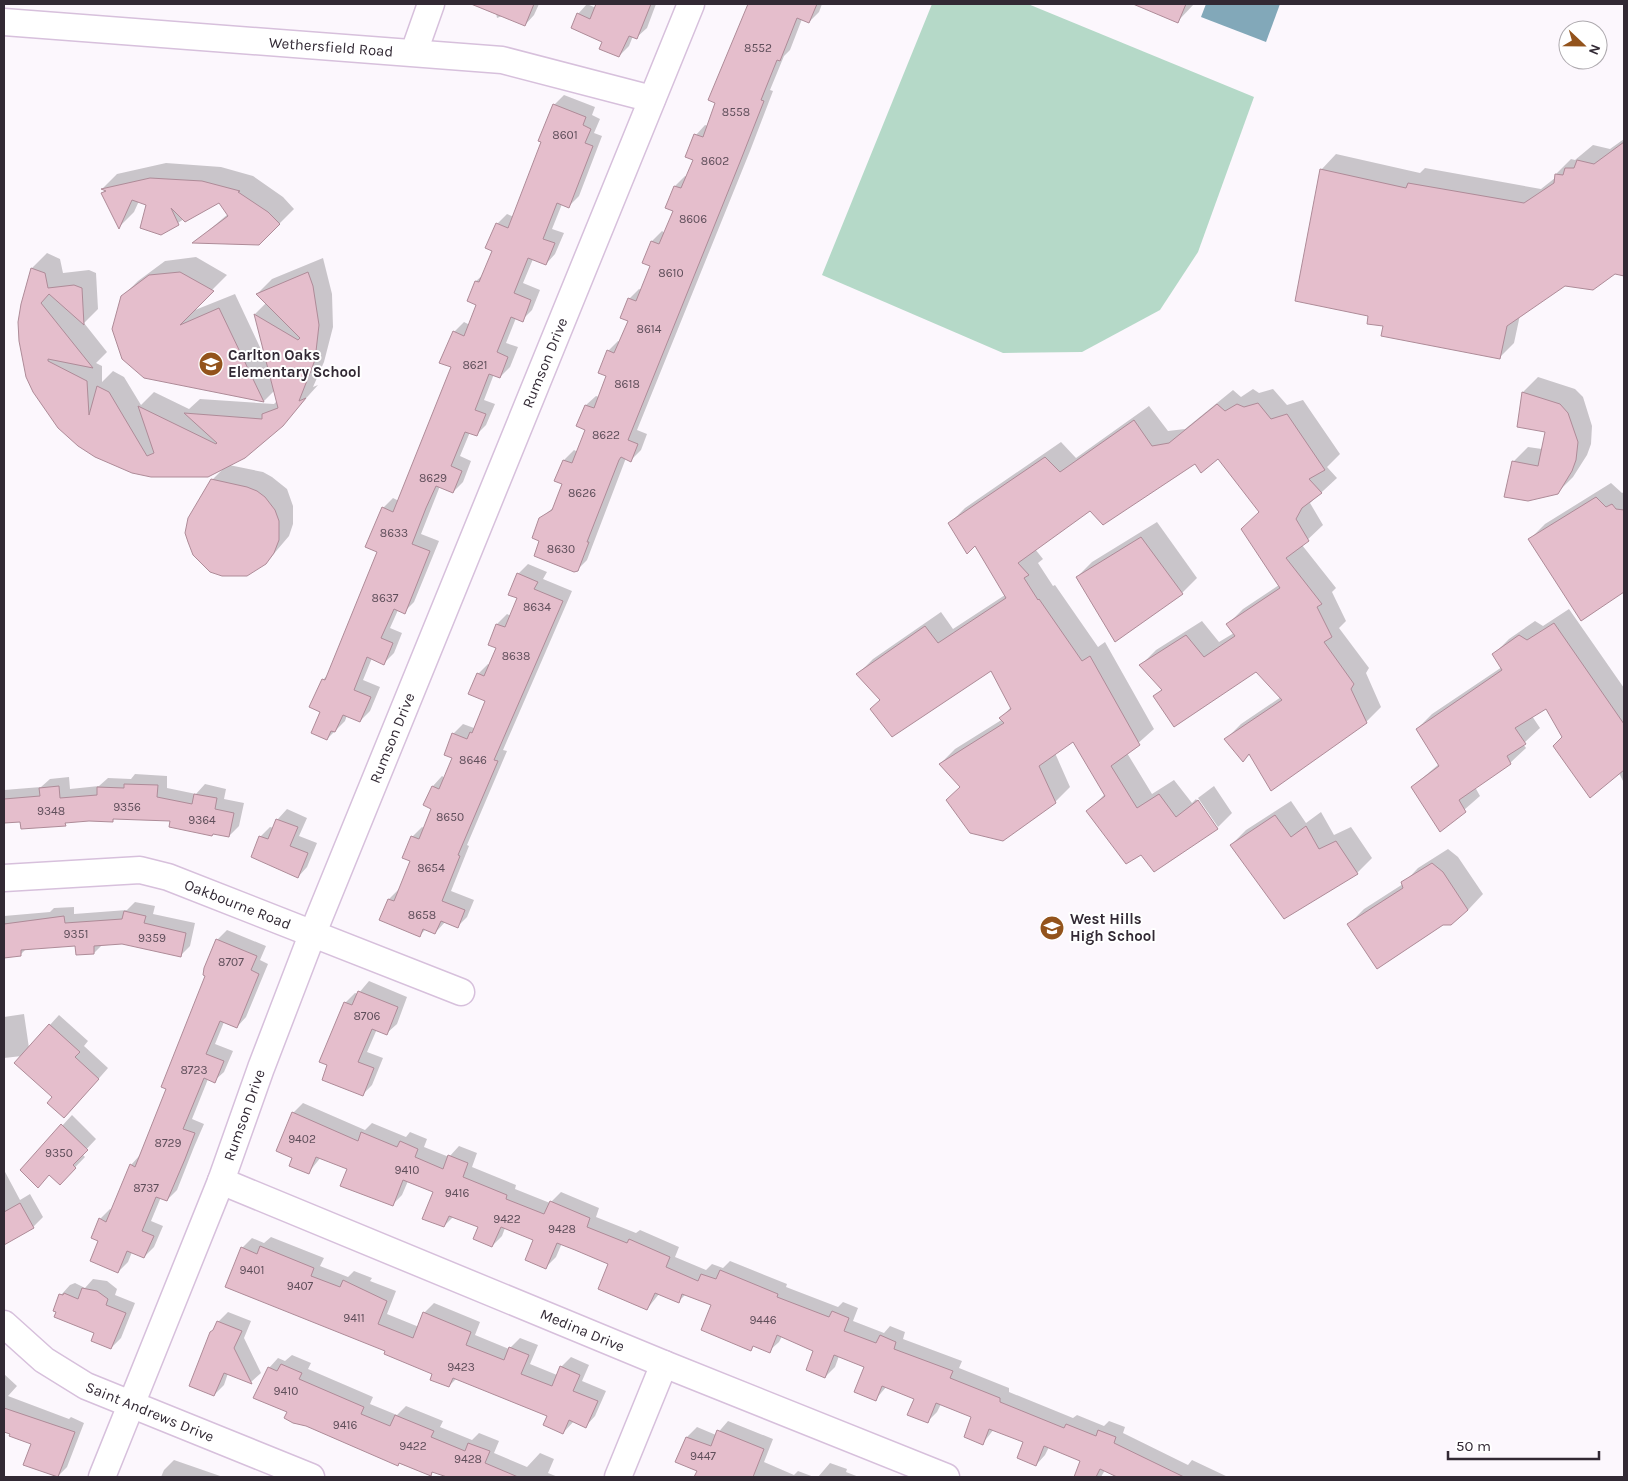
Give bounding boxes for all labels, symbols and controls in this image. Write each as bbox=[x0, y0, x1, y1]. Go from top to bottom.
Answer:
north arrow bbox=[1558, 20, 1608, 70]
street label: Wethersfield Road bbox=[268, 33, 394, 61]
house number: 8552 bbox=[744, 41, 772, 55]
text: N bbox=[1585, 42, 1604, 58]
house number: 8558 bbox=[722, 105, 750, 119]
house number: 8601 bbox=[552, 128, 578, 142]
house number: 8602 bbox=[701, 154, 729, 168]
house number: 8606 bbox=[679, 212, 707, 226]
house number: 8610 bbox=[658, 266, 684, 280]
street label: Rumson Drive bbox=[518, 315, 571, 411]
house number: 8614 bbox=[637, 322, 662, 336]
place label: Carlton Oaks Elementary School bbox=[228, 346, 361, 381]
school or university icon: Carlton Oaks Elementary School bbox=[198, 351, 224, 377]
house number: 8621 bbox=[462, 358, 488, 372]
house number: 8618 bbox=[614, 377, 640, 391]
house number: 8622 bbox=[592, 428, 620, 442]
house number: 8629 bbox=[419, 471, 447, 485]
house number: 8626 bbox=[568, 486, 596, 500]
house number: 8633 bbox=[380, 526, 408, 540]
house number: 8630 bbox=[547, 542, 575, 556]
house number: 8637 bbox=[372, 591, 399, 605]
house number: 8634 bbox=[523, 600, 551, 614]
house number: 8638 bbox=[502, 649, 530, 663]
street label: Rumson Drive bbox=[366, 690, 419, 786]
house number: 8646 bbox=[459, 753, 487, 767]
house number: 9356 bbox=[113, 800, 141, 814]
house number: 9348 bbox=[37, 804, 65, 818]
house number: 8650 bbox=[436, 810, 464, 824]
house number: 9364 bbox=[188, 813, 216, 827]
house number: 8654 bbox=[417, 861, 445, 875]
street label: Oakbourne Road bbox=[182, 875, 294, 933]
house number: 8658 bbox=[408, 908, 436, 922]
place label: West Hills High School bbox=[1070, 910, 1156, 945]
school or university icon: West Hills High School bbox=[1039, 915, 1065, 941]
house number: 9351 bbox=[64, 927, 88, 941]
house number: 9359 bbox=[138, 931, 166, 945]
house number: 8707 bbox=[218, 955, 244, 969]
house number: 8706 bbox=[353, 1009, 381, 1023]
house number: 8723 bbox=[180, 1063, 208, 1077]
street label: Rumson Drive bbox=[220, 1067, 269, 1163]
house number: 9402 bbox=[288, 1132, 316, 1146]
house number: 8729 bbox=[155, 1136, 181, 1150]
house number: 9350 bbox=[45, 1146, 73, 1160]
house number: 9410 bbox=[395, 1163, 419, 1177]
house number: 8737 bbox=[133, 1181, 159, 1195]
house number: 9416 bbox=[445, 1186, 469, 1200]
house number: 9422 bbox=[493, 1212, 521, 1226]
house number: 9428 bbox=[548, 1222, 576, 1236]
house number: 9401 bbox=[240, 1263, 264, 1277]
house number: 9407 bbox=[287, 1279, 314, 1293]
street label: Medina Drive bbox=[537, 1305, 627, 1356]
house number: 9411 bbox=[343, 1311, 365, 1325]
house number: 9446 bbox=[749, 1313, 777, 1327]
house number: 9423 bbox=[447, 1360, 475, 1374]
street label: Saint Andrews Drive bbox=[83, 1378, 217, 1446]
house number: 9410 bbox=[274, 1384, 298, 1398]
house number: 9416 bbox=[333, 1418, 357, 1432]
scale bar bbox=[1448, 1428, 1599, 1460]
text: 50 m bbox=[1456, 1437, 1491, 1455]
house number: 9422 bbox=[399, 1439, 427, 1453]
house number: 9447 bbox=[690, 1449, 716, 1463]
house number: 9428 bbox=[454, 1452, 482, 1466]

